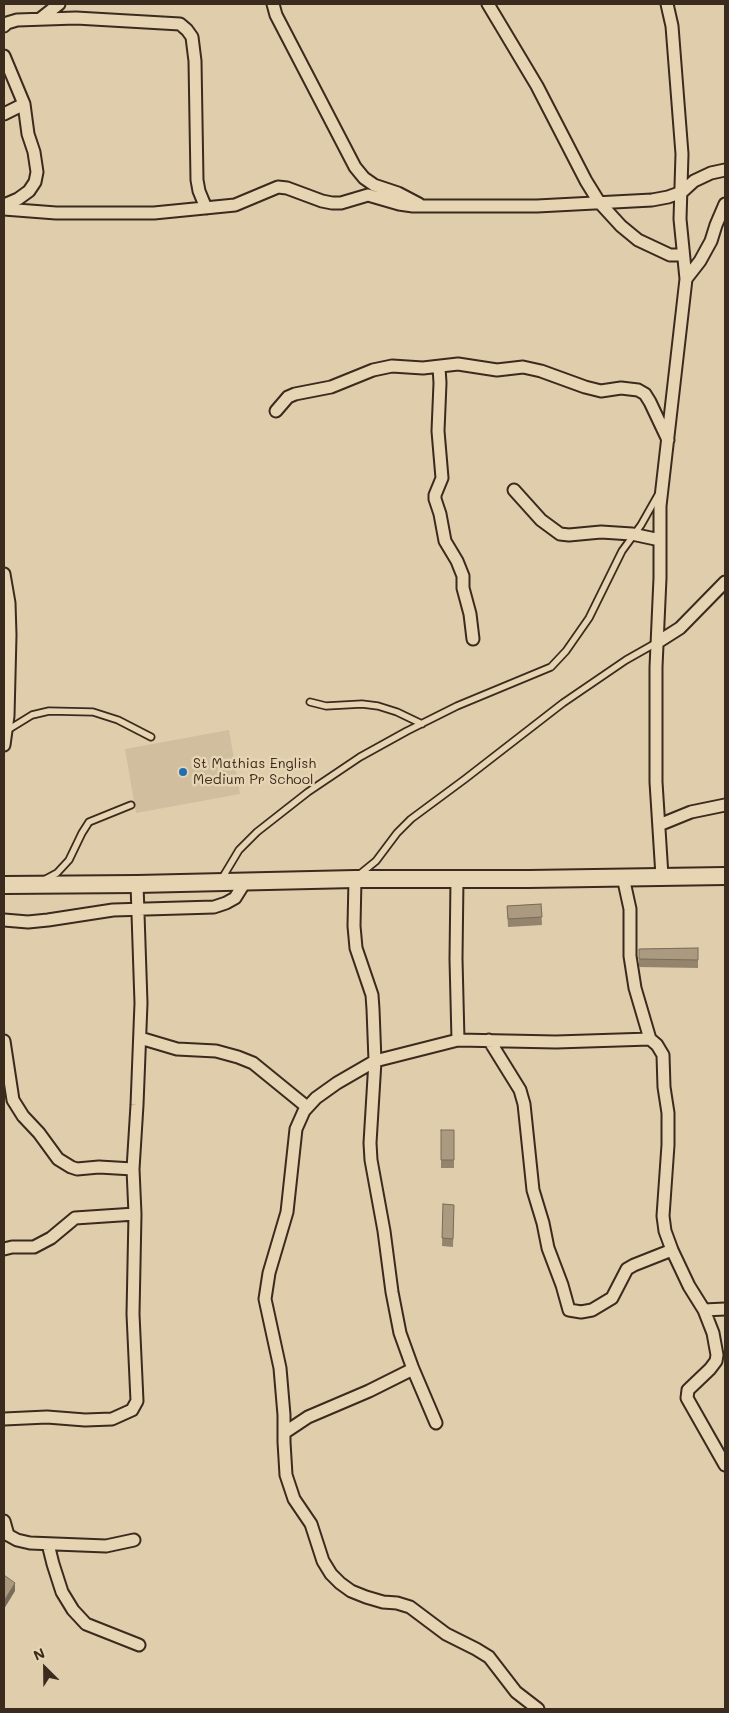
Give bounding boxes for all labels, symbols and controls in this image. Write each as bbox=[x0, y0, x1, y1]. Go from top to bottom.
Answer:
place label: St Mathias English Medium Pr School bbox=[193, 756, 316, 789]
marker: St Mathias English Medium Pr School bbox=[177, 766, 189, 778]
north arrow bbox=[20, 1643, 70, 1693]
text: N bbox=[30, 1643, 48, 1665]

